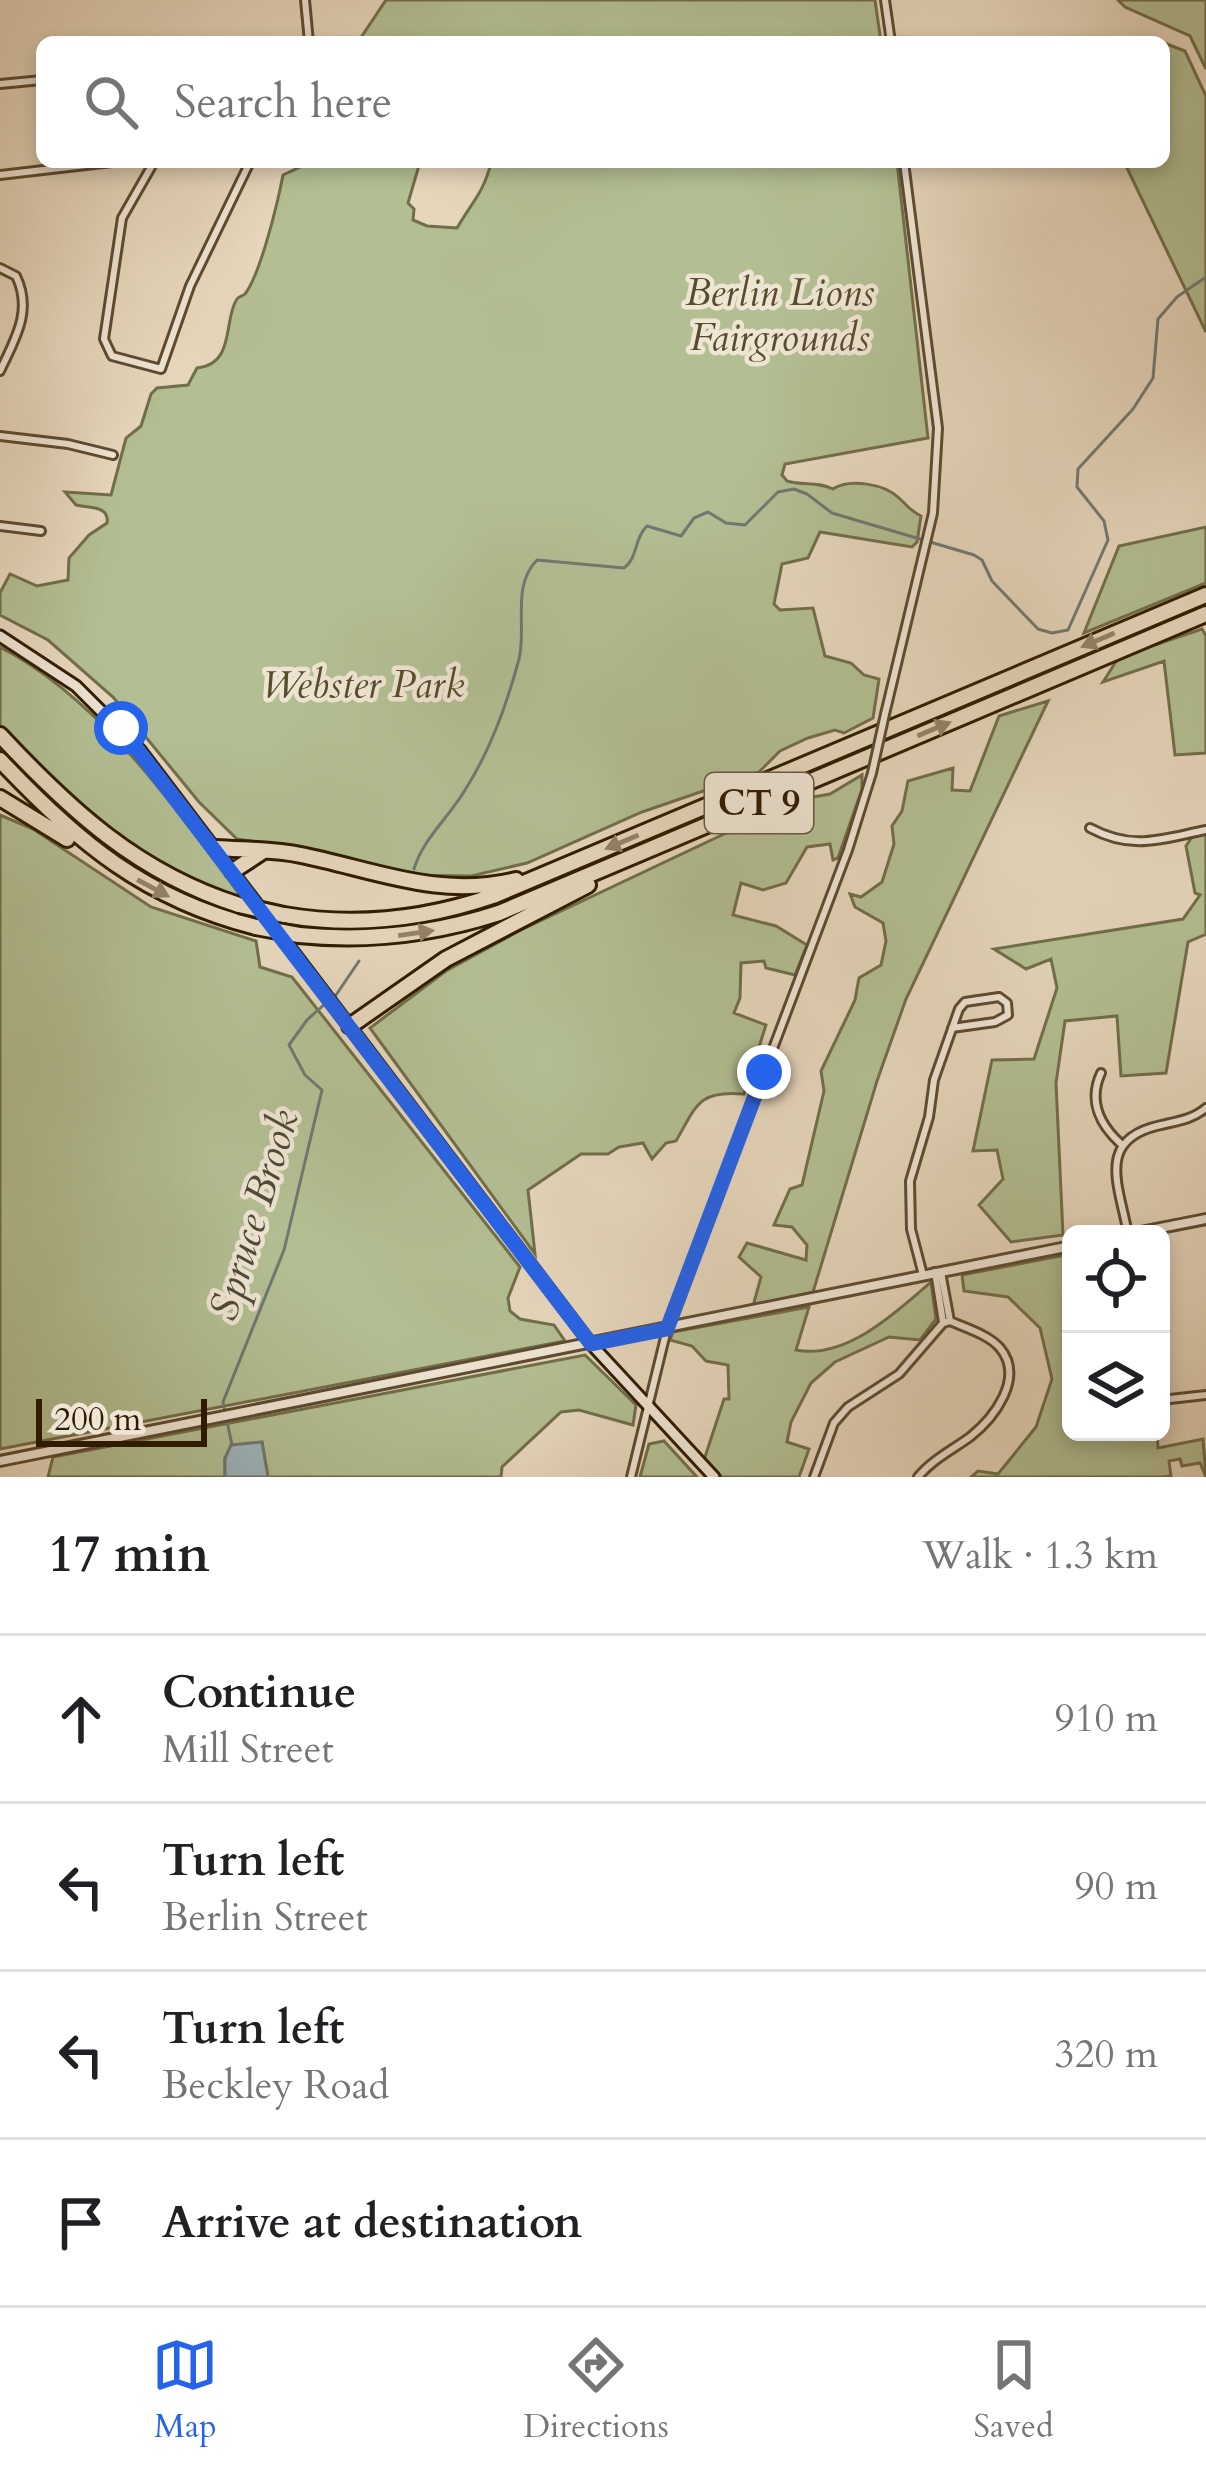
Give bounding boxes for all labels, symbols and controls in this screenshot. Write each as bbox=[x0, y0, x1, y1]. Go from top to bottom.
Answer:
search box bbox=[36, 36, 1170, 168]
icon: search bbox=[78, 69, 144, 135]
text: Search here bbox=[174, 72, 392, 133]
park label: Berlin Lions Fairgrounds bbox=[685, 266, 875, 364]
one-way arrow bbox=[1081, 631, 1116, 651]
park label: Webster Park bbox=[262, 658, 464, 711]
route start bbox=[94, 701, 148, 755]
one-way arrow bbox=[917, 719, 953, 738]
road number: CT 9 bbox=[705, 773, 813, 833]
one-way arrow bbox=[604, 833, 640, 852]
one-way arrow bbox=[136, 878, 171, 898]
one-way arrow bbox=[398, 923, 435, 942]
route end bbox=[737, 1045, 791, 1099]
water label: Spruce Brook bbox=[195, 1103, 313, 1327]
map controls bbox=[1062, 1225, 1170, 1441]
button: locate bbox=[1062, 1225, 1170, 1333]
button: layers bbox=[1062, 1333, 1170, 1441]
scale bar bbox=[36, 1393, 207, 1446]
text: 200 m bbox=[54, 1397, 141, 1442]
text: 17 min bbox=[48, 1520, 210, 1590]
text: Walk · 1.3 km bbox=[922, 1529, 1158, 1582]
text: Continue bbox=[162, 1662, 356, 1723]
icon: ahead bbox=[48, 1686, 114, 1752]
text: 910 m bbox=[1055, 1692, 1158, 1745]
text: Mill Street bbox=[162, 1723, 334, 1776]
text: Turn left bbox=[162, 1830, 344, 1891]
icon: left bbox=[48, 1854, 114, 1920]
text: 90 m bbox=[1075, 1860, 1158, 1913]
text: Berlin Street bbox=[162, 1891, 368, 1944]
text: Turn left bbox=[162, 1998, 344, 2059]
icon: left bbox=[48, 2022, 114, 2088]
text: 320 m bbox=[1055, 2028, 1158, 2081]
text: Beckley Road bbox=[162, 2059, 389, 2112]
icon: arrive bbox=[48, 2190, 114, 2256]
text: Arrive at destination bbox=[162, 2192, 582, 2253]
tab: Map bbox=[152, 2332, 218, 2449]
tab: Directions bbox=[523, 2332, 669, 2449]
tab: Saved bbox=[974, 2332, 1054, 2449]

